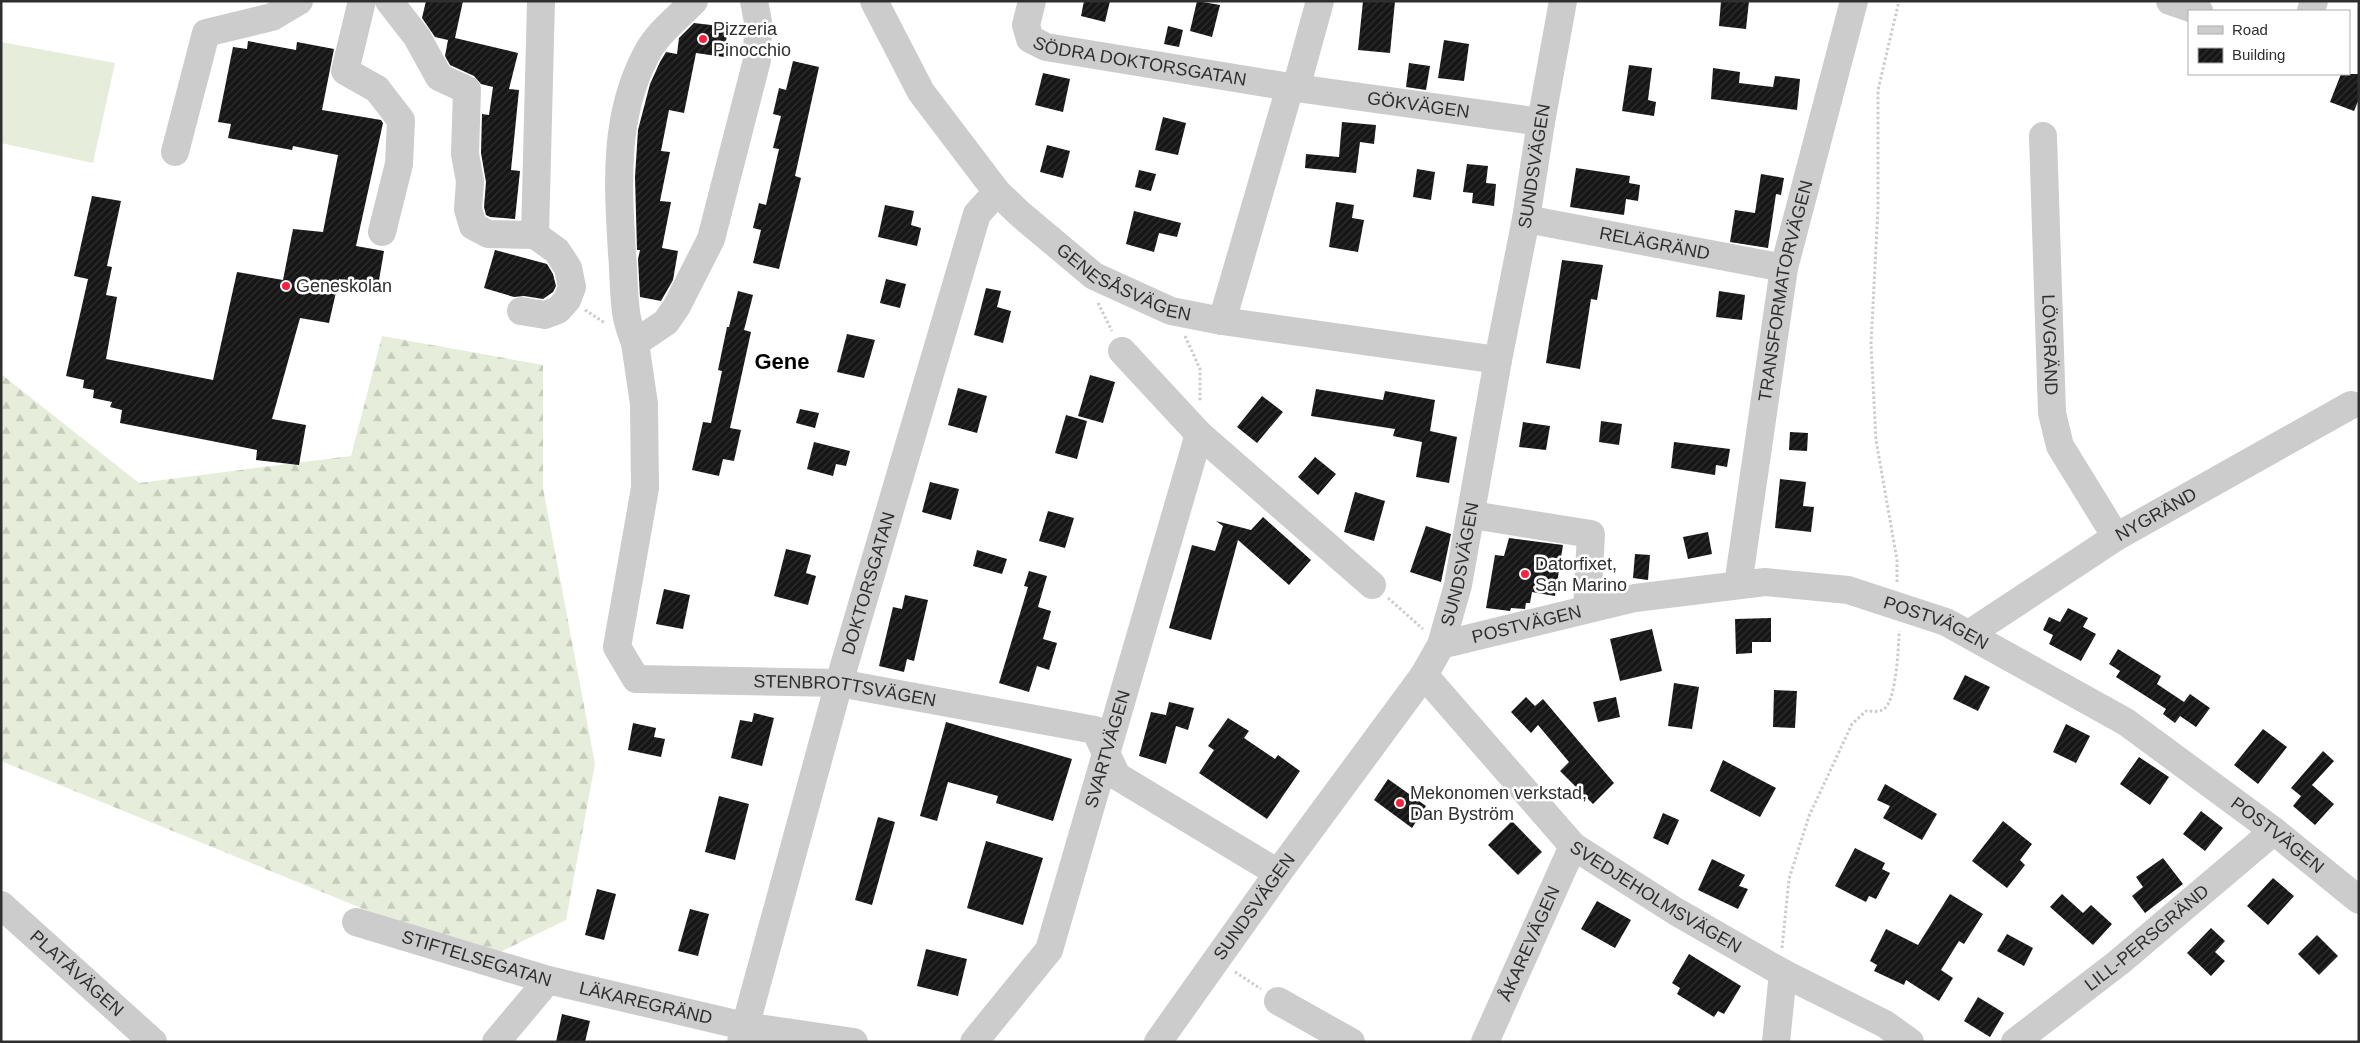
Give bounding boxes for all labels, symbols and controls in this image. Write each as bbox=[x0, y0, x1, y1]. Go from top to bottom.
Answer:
legend bbox=[2188, 10, 2350, 75]
place label: Pizzeria Pinocchio bbox=[713, 19, 791, 60]
text: Road bbox=[2232, 21, 2268, 38]
street label: SÖDRA DOKTORSGATAN bbox=[1030, 32, 1248, 90]
marker: Pizzeria Pinocchio bbox=[697, 33, 709, 45]
text: Building bbox=[2232, 46, 2285, 63]
street label: GÖKVÄGEN bbox=[1366, 88, 1471, 122]
street label: SUNDSVÄGEN bbox=[1514, 102, 1554, 230]
street label: TRANSFORMATORVÄGEN bbox=[1755, 178, 1817, 403]
street label: RELÄGRÄND bbox=[1598, 223, 1712, 264]
street label: GENESÅSVÄGEN bbox=[1053, 239, 1193, 325]
place label: Geneskolan bbox=[296, 276, 392, 296]
marker: Geneskolan bbox=[280, 280, 292, 292]
street label: LÖVGRÄND bbox=[2038, 294, 2061, 396]
district label: Gene bbox=[754, 349, 810, 374]
street label: NYGRÄND bbox=[2112, 484, 2200, 545]
street label: SUNDSVÄGEN bbox=[1437, 501, 1483, 628]
street label: DOKTORSGATAN bbox=[838, 509, 899, 657]
place label: Datorfixet, San Marino bbox=[1535, 554, 1627, 595]
marker: Datorfixet, San Marino bbox=[1519, 568, 1531, 580]
street label: POSTVÄGEN bbox=[1881, 592, 1992, 654]
street label: POSTVÄGEN bbox=[1470, 601, 1583, 647]
street label: STENBROTTSVÄGEN bbox=[753, 671, 938, 711]
street label: SVARTVÄGEN bbox=[1081, 688, 1134, 810]
place label: Mekonomen verkstad, Dan Byström bbox=[1410, 783, 1587, 824]
street label: POSTVÄGEN bbox=[2227, 793, 2328, 877]
marker: Mekonomen verkstad, Dan Byström bbox=[1394, 797, 1406, 809]
street label: SVEDJEHOLMSVÄGEN bbox=[1566, 837, 1745, 957]
street label: SUNDSVÄGEN bbox=[1209, 850, 1299, 964]
street label: LILL-PERSGRÄND bbox=[2081, 881, 2213, 995]
street label: ÅKAREVÄGEN bbox=[1495, 883, 1564, 1004]
street label: PLATÅVÄGEN bbox=[26, 926, 128, 1020]
street label: STIFTELSEGATAN bbox=[399, 926, 554, 990]
street label: LÄKAREGRÄND bbox=[577, 978, 714, 1028]

